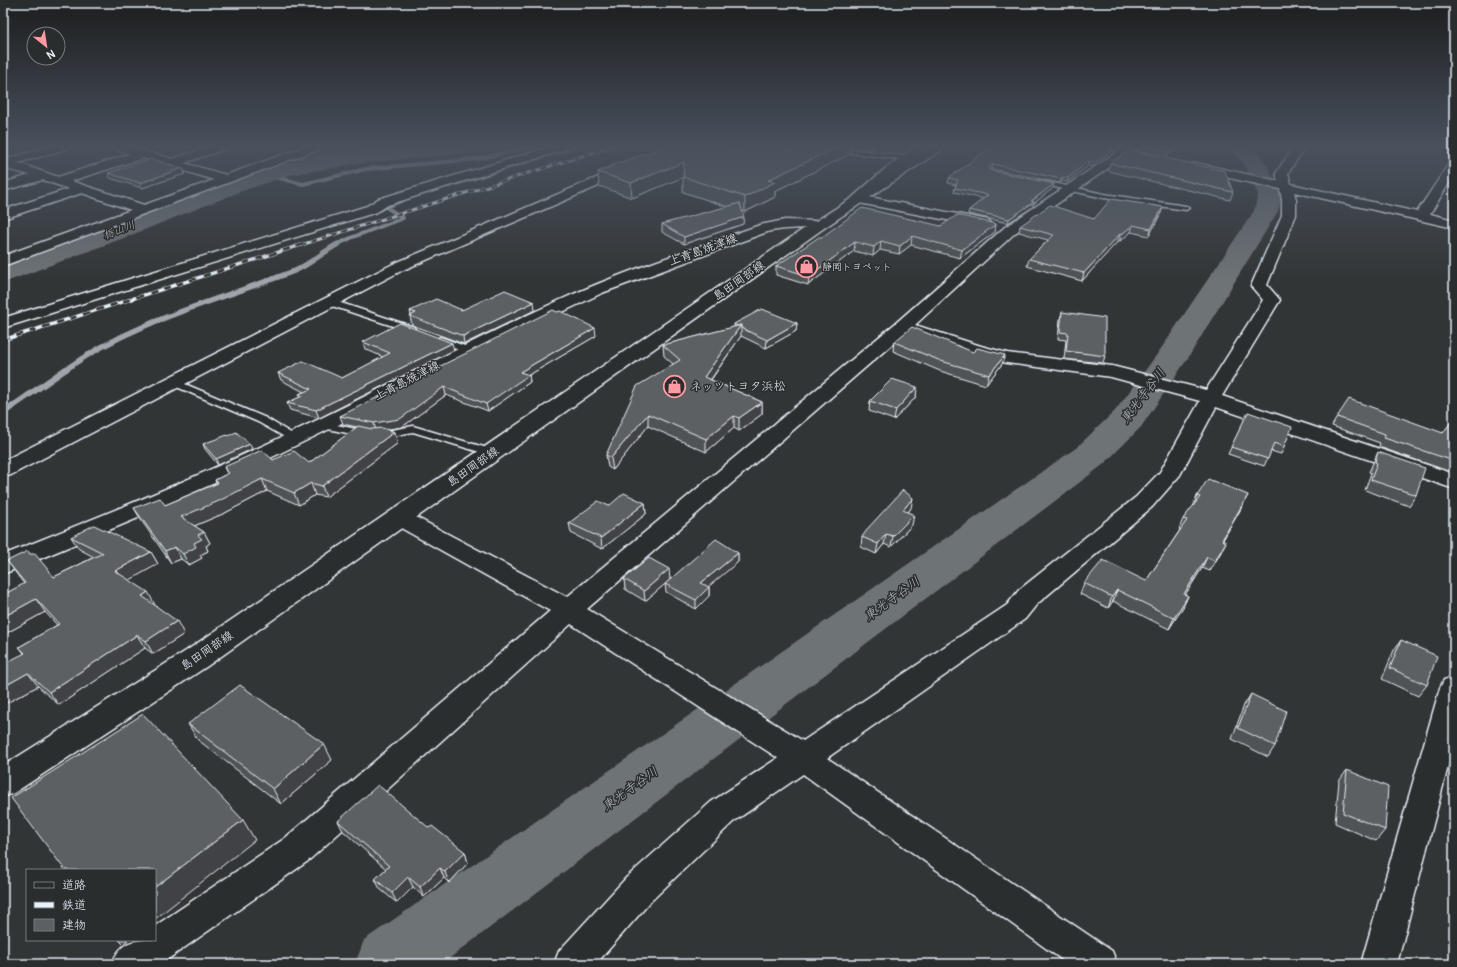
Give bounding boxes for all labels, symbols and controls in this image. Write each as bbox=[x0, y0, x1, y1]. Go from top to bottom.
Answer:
north arrow bbox=[26, 26, 66, 66]
text: N bbox=[44, 47, 57, 62]
water label: 栃山川 bbox=[101, 218, 137, 242]
street label: 上青島焼津線 bbox=[667, 231, 739, 269]
shop icon: 静岡トヨペット bbox=[793, 254, 819, 280]
street label: 島田岡部線 bbox=[710, 258, 768, 304]
place label: 静岡トヨペット bbox=[822, 261, 892, 273]
street label: 上青島焼津線 bbox=[372, 358, 442, 404]
water label: 東光寺谷川 bbox=[1117, 365, 1169, 427]
shop icon: ネッツトヨタ浜松 bbox=[662, 373, 688, 399]
place label: ネッツトヨタ浜松 bbox=[690, 379, 786, 394]
street label: 島田岡部線 bbox=[444, 444, 502, 490]
water label: 東光寺谷川 bbox=[861, 573, 923, 625]
street label: 島田岡部線 bbox=[178, 628, 236, 674]
water label: 東光寺谷川 bbox=[599, 763, 661, 815]
legend bbox=[26, 869, 156, 941]
text: 道路 bbox=[62, 878, 86, 893]
text: 鉄道 bbox=[62, 898, 86, 913]
text: 建物 bbox=[62, 918, 86, 933]

